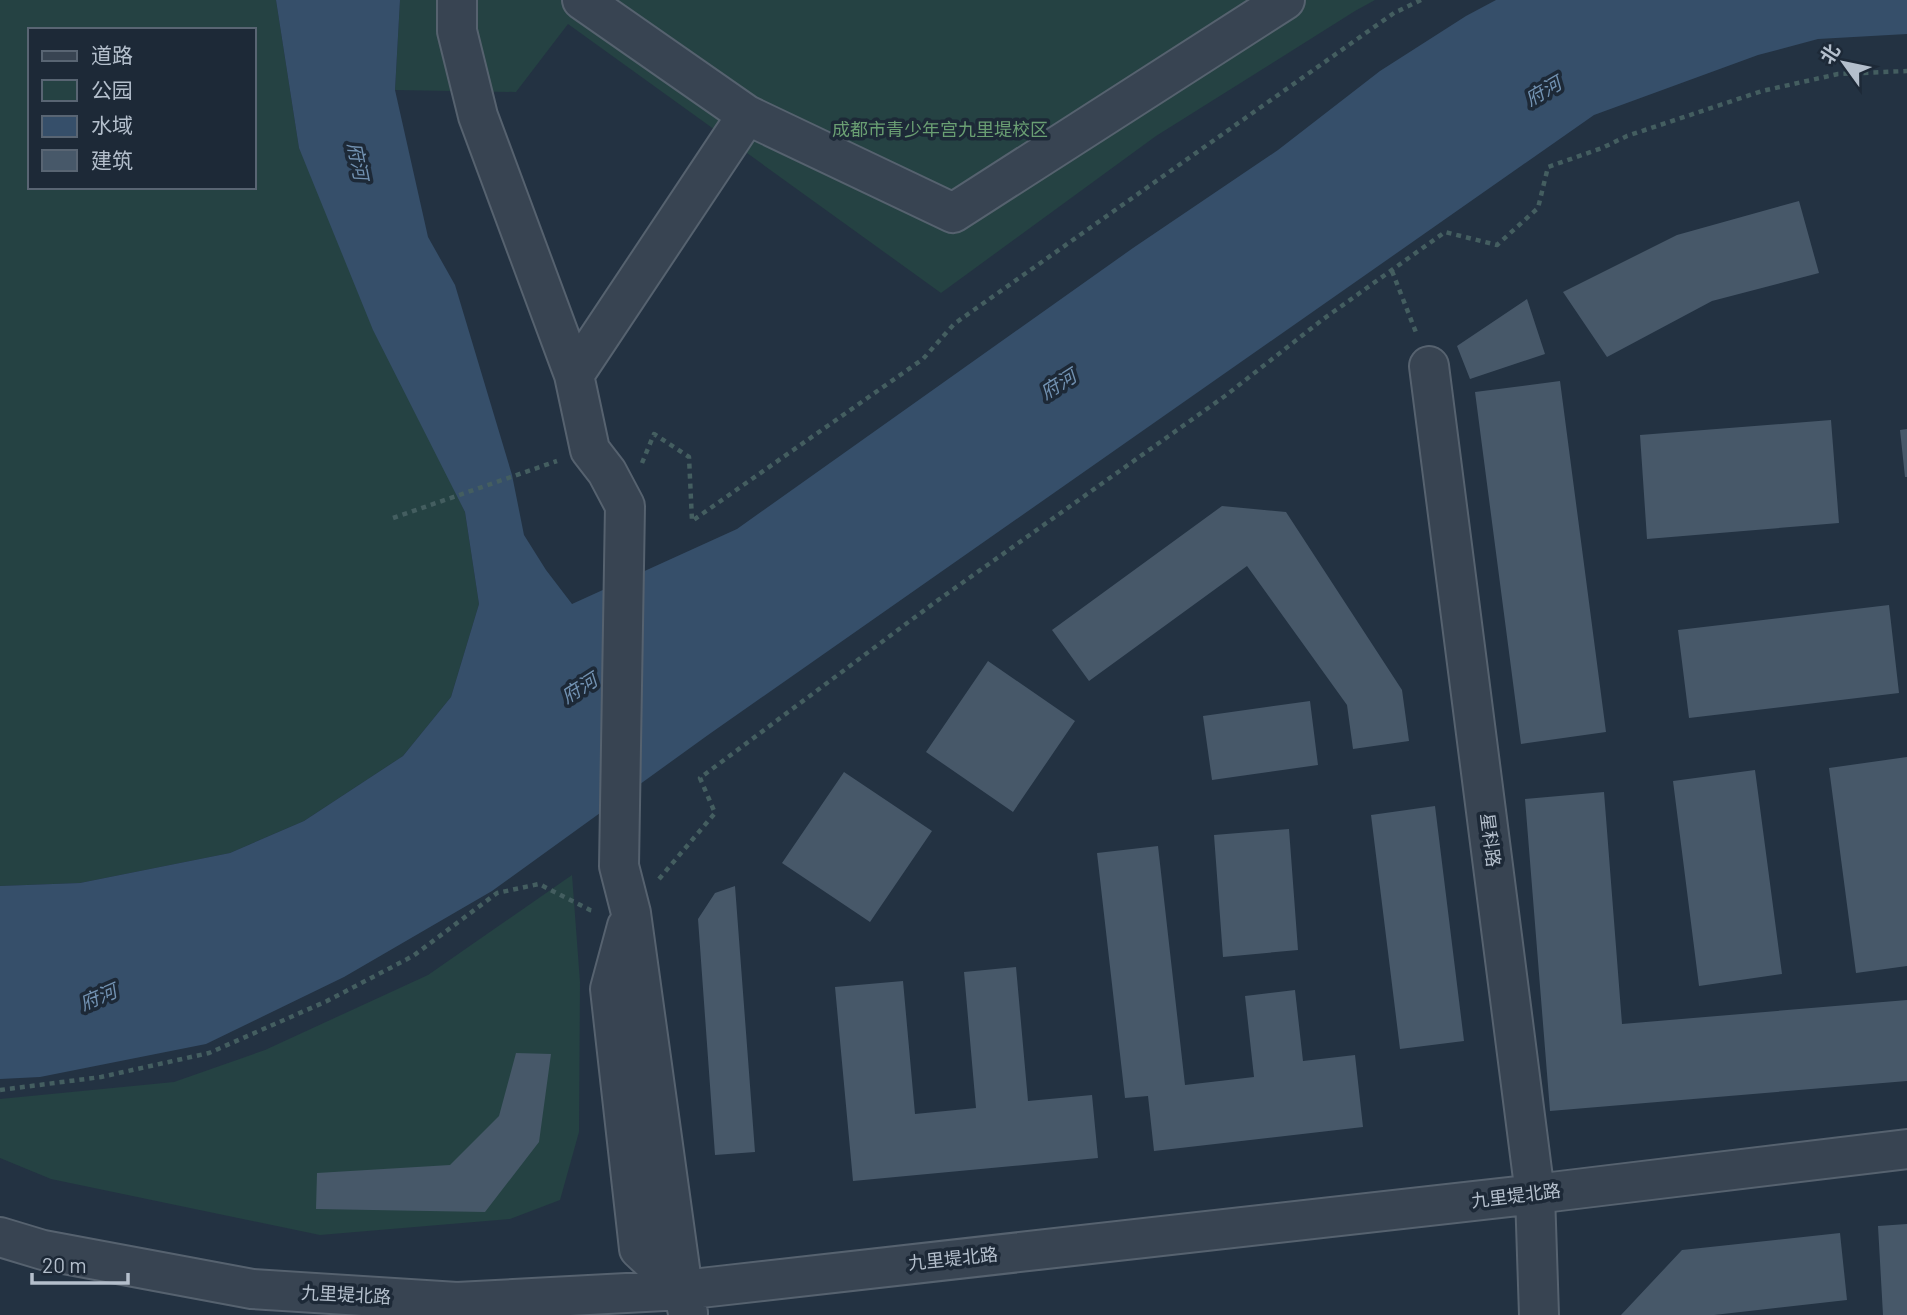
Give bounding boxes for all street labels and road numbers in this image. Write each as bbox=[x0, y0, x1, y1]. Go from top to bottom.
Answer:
street label: 星科路 bbox=[1477, 812, 1505, 868]
street label: 九里堤北路 bbox=[1470, 1179, 1562, 1211]
street label: 九里堤北路 bbox=[907, 1242, 999, 1274]
street label: 九里堤北路 bbox=[301, 1281, 392, 1307]

